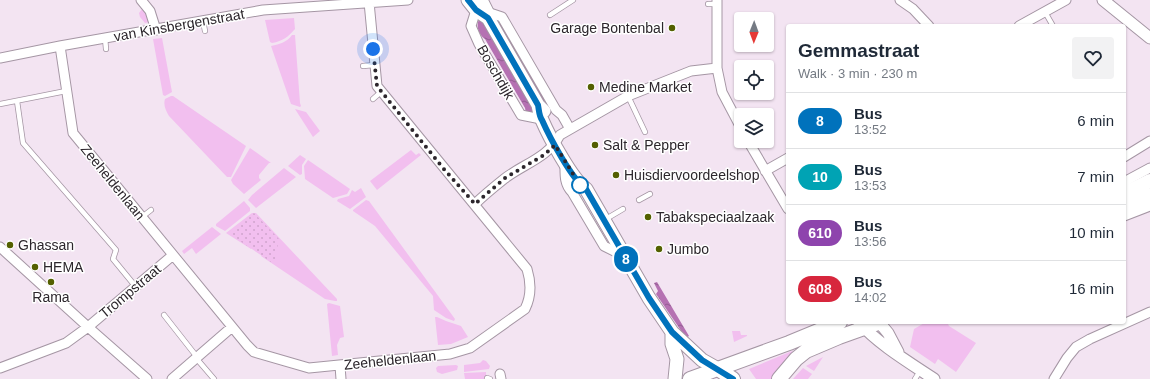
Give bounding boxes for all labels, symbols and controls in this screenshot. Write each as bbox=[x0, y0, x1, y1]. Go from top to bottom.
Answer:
street label: van Kinsbergenstraat bbox=[112, 6, 246, 44]
north arrow bbox=[734, 12, 774, 52]
map controls bbox=[734, 12, 774, 148]
place label: Garage Bontenbal bbox=[550, 20, 664, 36]
marker: Garage Bontenbal bbox=[667, 23, 677, 33]
button: heart bbox=[1072, 37, 1114, 79]
your location bbox=[363, 39, 383, 59]
text: Gemmastraat bbox=[798, 40, 919, 61]
street label: Boschdijk bbox=[474, 42, 518, 103]
button: locate bbox=[734, 60, 774, 100]
text: Walk · 3 min · 230 m bbox=[798, 66, 917, 81]
place label: Medine Market bbox=[599, 79, 692, 95]
marker: Medine Market bbox=[586, 82, 596, 92]
text: Bus bbox=[854, 105, 882, 122]
button: layers bbox=[734, 108, 774, 148]
text: 6 min bbox=[1077, 112, 1114, 129]
text: 8 bbox=[816, 113, 824, 129]
text: 13:52 bbox=[854, 122, 887, 137]
place label: Salt & Pepper bbox=[603, 137, 690, 153]
marker: Salt & Pepper bbox=[590, 140, 600, 150]
street label: Zeeheldenlaan bbox=[78, 141, 148, 223]
text: Bus bbox=[854, 161, 882, 178]
place label: Huisdiervoordeelshop bbox=[624, 167, 760, 183]
text: 7 min bbox=[1077, 168, 1114, 185]
text: 10 bbox=[812, 169, 828, 185]
marker: Huisdiervoordeelshop bbox=[611, 170, 621, 180]
unlabelled marker bbox=[571, 176, 589, 194]
text: 13:53 bbox=[854, 178, 887, 193]
place label: Tabakspeciaalzaak bbox=[656, 209, 775, 225]
marker: Tabakspeciaalzaak bbox=[643, 212, 653, 222]
text: Bus bbox=[854, 217, 882, 234]
text: 10 min bbox=[1069, 224, 1114, 241]
text: 610 bbox=[808, 225, 832, 241]
text: 13:56 bbox=[854, 234, 887, 249]
place label: Ghassan bbox=[18, 237, 74, 253]
marker: Ghassan bbox=[5, 240, 15, 250]
place label: Jumbo bbox=[667, 241, 709, 257]
marker: Jumbo bbox=[654, 244, 664, 254]
line badge: 8 bbox=[613, 246, 639, 272]
text: 8 bbox=[622, 251, 630, 267]
place label: HEMA bbox=[43, 259, 84, 275]
street label: Trompstraat bbox=[96, 261, 164, 321]
marker: HEMA bbox=[30, 262, 40, 272]
text: Bus bbox=[854, 273, 882, 290]
marker: Rama bbox=[46, 277, 56, 287]
text: 16 min bbox=[1069, 280, 1114, 297]
text: 608 bbox=[808, 281, 832, 297]
place label: Rama bbox=[32, 289, 70, 305]
text: 14:02 bbox=[854, 290, 887, 305]
street label: Zeeheldenlaan bbox=[343, 347, 437, 373]

